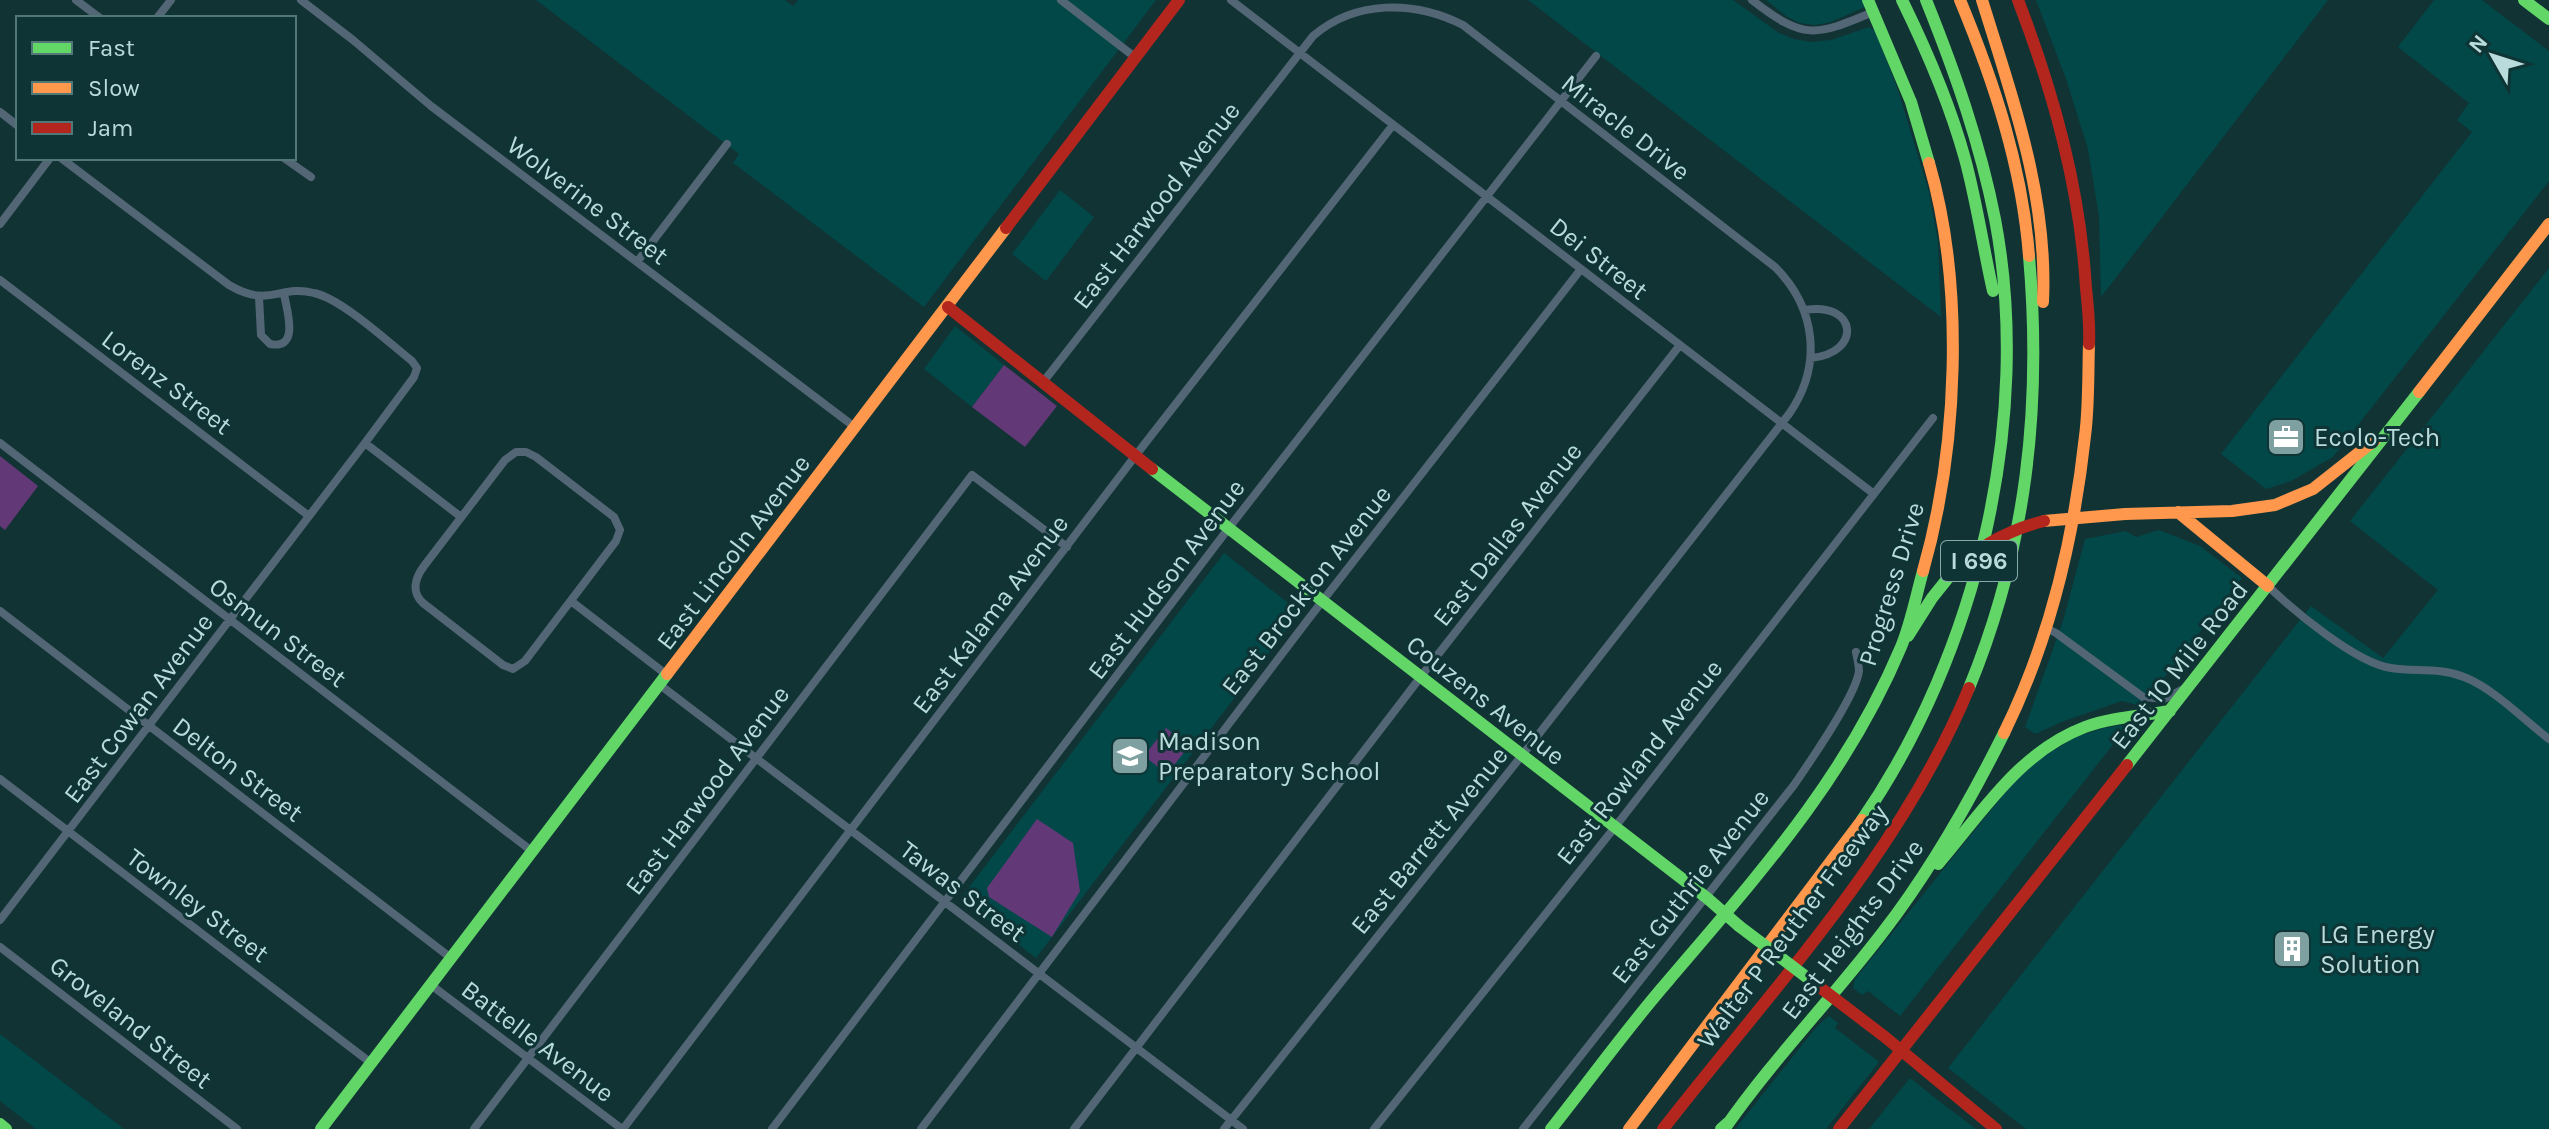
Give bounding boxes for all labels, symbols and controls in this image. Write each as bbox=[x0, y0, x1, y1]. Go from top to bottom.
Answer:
legend bbox=[16, 16, 296, 160]
north arrow bbox=[2453, 16, 2533, 96]
text: N bbox=[2463, 30, 2493, 58]
text: Fast bbox=[88, 34, 135, 62]
street label: Miracle Drive bbox=[1555, 68, 1696, 187]
text: Slow bbox=[88, 74, 140, 102]
street label: East Harwood Avenue bbox=[1066, 96, 1247, 315]
text: Jam bbox=[88, 114, 133, 142]
street label: Wolverine Street bbox=[501, 130, 675, 271]
street label: Dei Street bbox=[1544, 211, 1654, 306]
street label: Lorenz Street bbox=[96, 323, 238, 441]
office icon: Ecolo-Tech bbox=[2265, 416, 2307, 458]
place label: Ecolo-Tech bbox=[2314, 422, 2440, 453]
street label: East Dallas Avenue bbox=[1426, 436, 1589, 632]
street label: East Lincoln Avenue bbox=[650, 449, 817, 656]
street label: East Hudson Avenue bbox=[1081, 473, 1252, 685]
street label: East Brockton Avenue bbox=[1215, 479, 1398, 701]
street label: Progress Drive bbox=[1852, 498, 1931, 670]
street label: East Kalama Avenue bbox=[906, 509, 1075, 720]
road number: I 696 bbox=[1941, 541, 2017, 581]
street label: Osmun Street bbox=[203, 571, 353, 694]
street label: East 10 Mile Road bbox=[2104, 575, 2255, 756]
street label: East Cowan Avenue bbox=[57, 607, 220, 809]
street label: Couzens Avenue bbox=[1400, 629, 1571, 772]
street label: East Rowland Avenue bbox=[1550, 653, 1729, 871]
street label: East Harwood Avenue bbox=[619, 680, 796, 901]
street label: Delton Street bbox=[166, 710, 309, 829]
place label: Madison Preparatory School bbox=[1158, 726, 1381, 787]
school or university icon: Madison Preparatory School bbox=[1109, 735, 1151, 777]
street label: East Barrett Avenue bbox=[1344, 740, 1515, 940]
street label: East Guthrie Avenue bbox=[1605, 783, 1776, 990]
street label: Walter P Reuther Freeway bbox=[1690, 798, 1894, 1054]
street label: East Heights Drive bbox=[1775, 833, 1930, 1026]
street label: Tawas Street bbox=[894, 834, 1032, 949]
street label: Townley Street bbox=[120, 842, 275, 969]
place label: LG Energy Solution bbox=[2320, 919, 2435, 980]
building icon: LG Energy Solution bbox=[2271, 928, 2313, 970]
street label: Groveland Street bbox=[44, 950, 218, 1095]
street label: Battelle Avenue bbox=[455, 974, 620, 1109]

